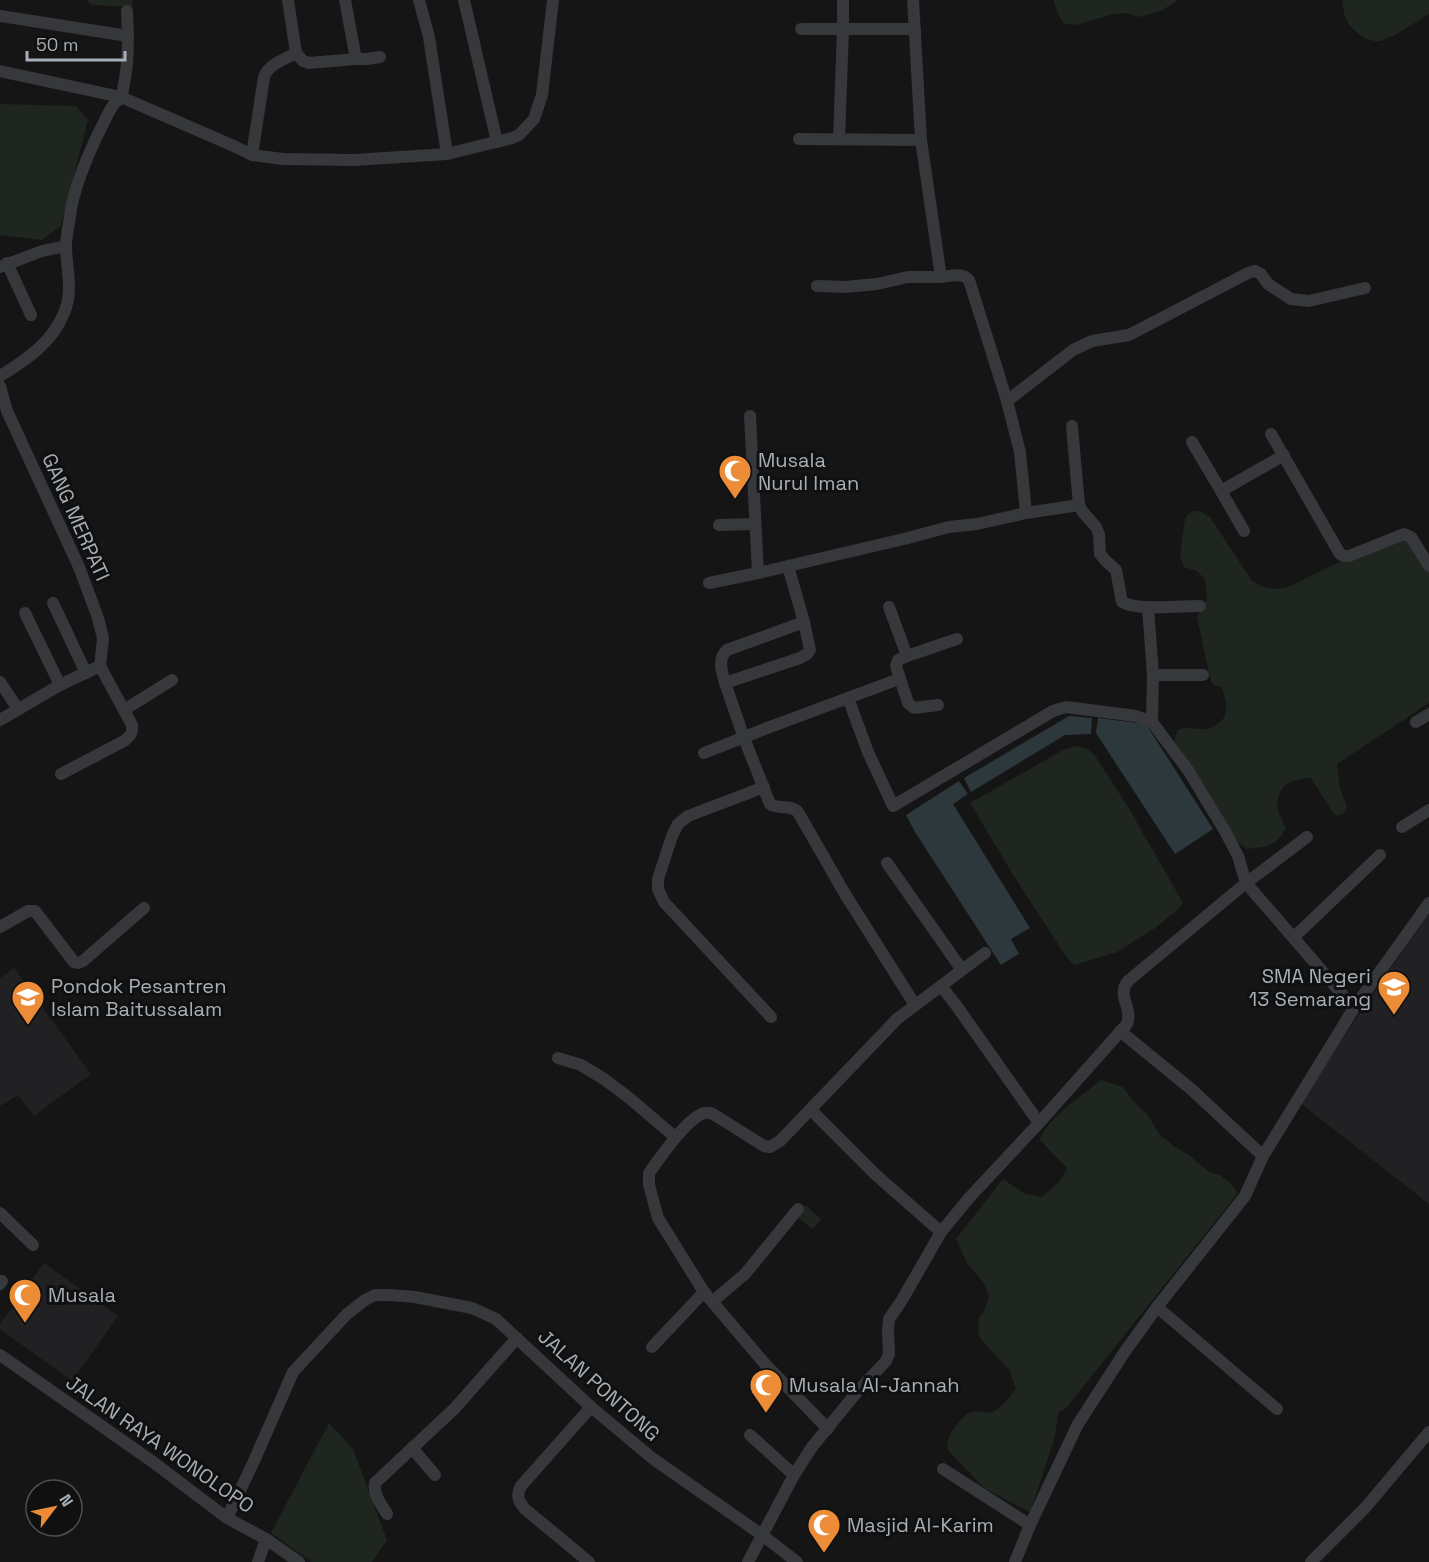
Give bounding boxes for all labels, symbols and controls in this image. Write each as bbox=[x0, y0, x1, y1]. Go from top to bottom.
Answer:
scale bar bbox=[27, 24, 124, 62]
text: 50 m bbox=[36, 33, 78, 56]
place label: Musala Nurul Iman bbox=[758, 447, 859, 496]
street label: GANG MERPATI bbox=[36, 449, 116, 585]
mosque icon: Musala Nurul Iman bbox=[717, 453, 753, 500]
place label: SMA Negeri 13 Semarang bbox=[1249, 963, 1371, 1012]
school or university icon: SMA Negeri 13 Semarang bbox=[1376, 969, 1412, 1016]
place label: Pondok Pesantren Islam Baitussalam bbox=[51, 973, 226, 1022]
school or university icon: Pondok Pesantren Islam Baitussalam bbox=[10, 979, 46, 1026]
mosque icon: Musala bbox=[7, 1277, 43, 1324]
place label: Musala bbox=[48, 1282, 116, 1308]
street label: JALAN PONTONG bbox=[533, 1323, 665, 1447]
mosque icon: Musala Al-Jannah bbox=[748, 1367, 784, 1414]
street label: JALAN RAYA WONOLOPO bbox=[61, 1370, 259, 1518]
place label: Musala Al-Jannah bbox=[789, 1372, 960, 1398]
north arrow bbox=[24, 1478, 84, 1538]
mosque icon: Masjid Al-Karim bbox=[806, 1507, 842, 1554]
place label: Masjid Al-Karim bbox=[847, 1512, 994, 1538]

